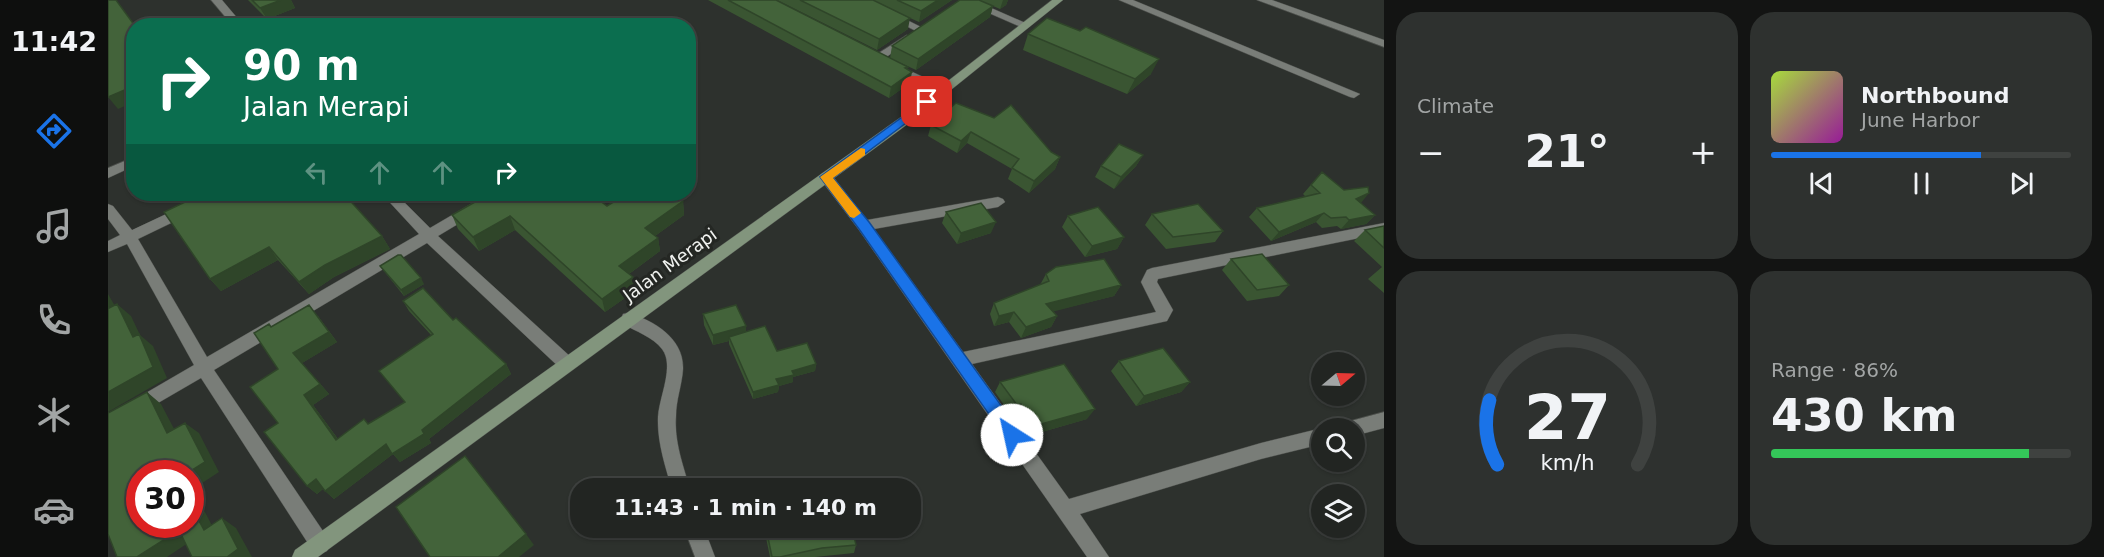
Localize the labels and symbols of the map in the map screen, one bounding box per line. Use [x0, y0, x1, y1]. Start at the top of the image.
pin [901, 76, 952, 127]
street label: Jalan Merapi [618, 223, 721, 306]
north arrow [1311, 352, 1365, 406]
position arrow [980, 403, 1044, 467]
speed limit sign: 30 [126, 460, 204, 538]

